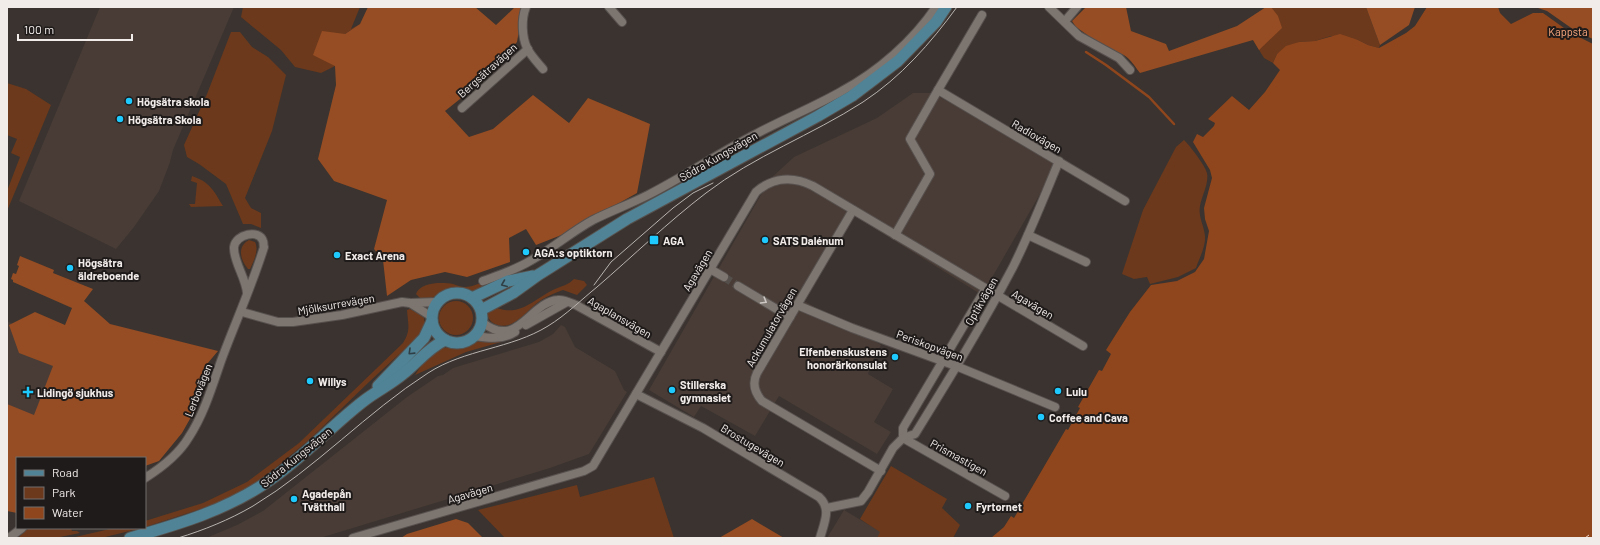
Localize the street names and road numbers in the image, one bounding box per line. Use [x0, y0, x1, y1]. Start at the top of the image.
street label: Bergsätravägen [455, 40, 519, 100]
street label: Radiovägen [1010, 117, 1064, 155]
street label: Södra Kungsvägen [677, 128, 759, 184]
street label: Agavägen [680, 247, 715, 293]
street label: Optikvägen [962, 274, 1000, 327]
street label: Ackumulatorvägen [743, 285, 799, 369]
street label: Agavägen [1010, 287, 1056, 322]
street label: Mjölksurrevägen [297, 291, 375, 317]
street label: Agaplansvägen [586, 294, 654, 341]
street label: Periskopvägen [895, 327, 965, 363]
street label: Lerbovägen [181, 361, 215, 418]
street label: Brostugevägen [719, 421, 787, 469]
street label: Södra Kungsvägen [258, 424, 334, 490]
street label: Prismastigen [928, 436, 990, 478]
street label: Agavägen [446, 480, 494, 506]

